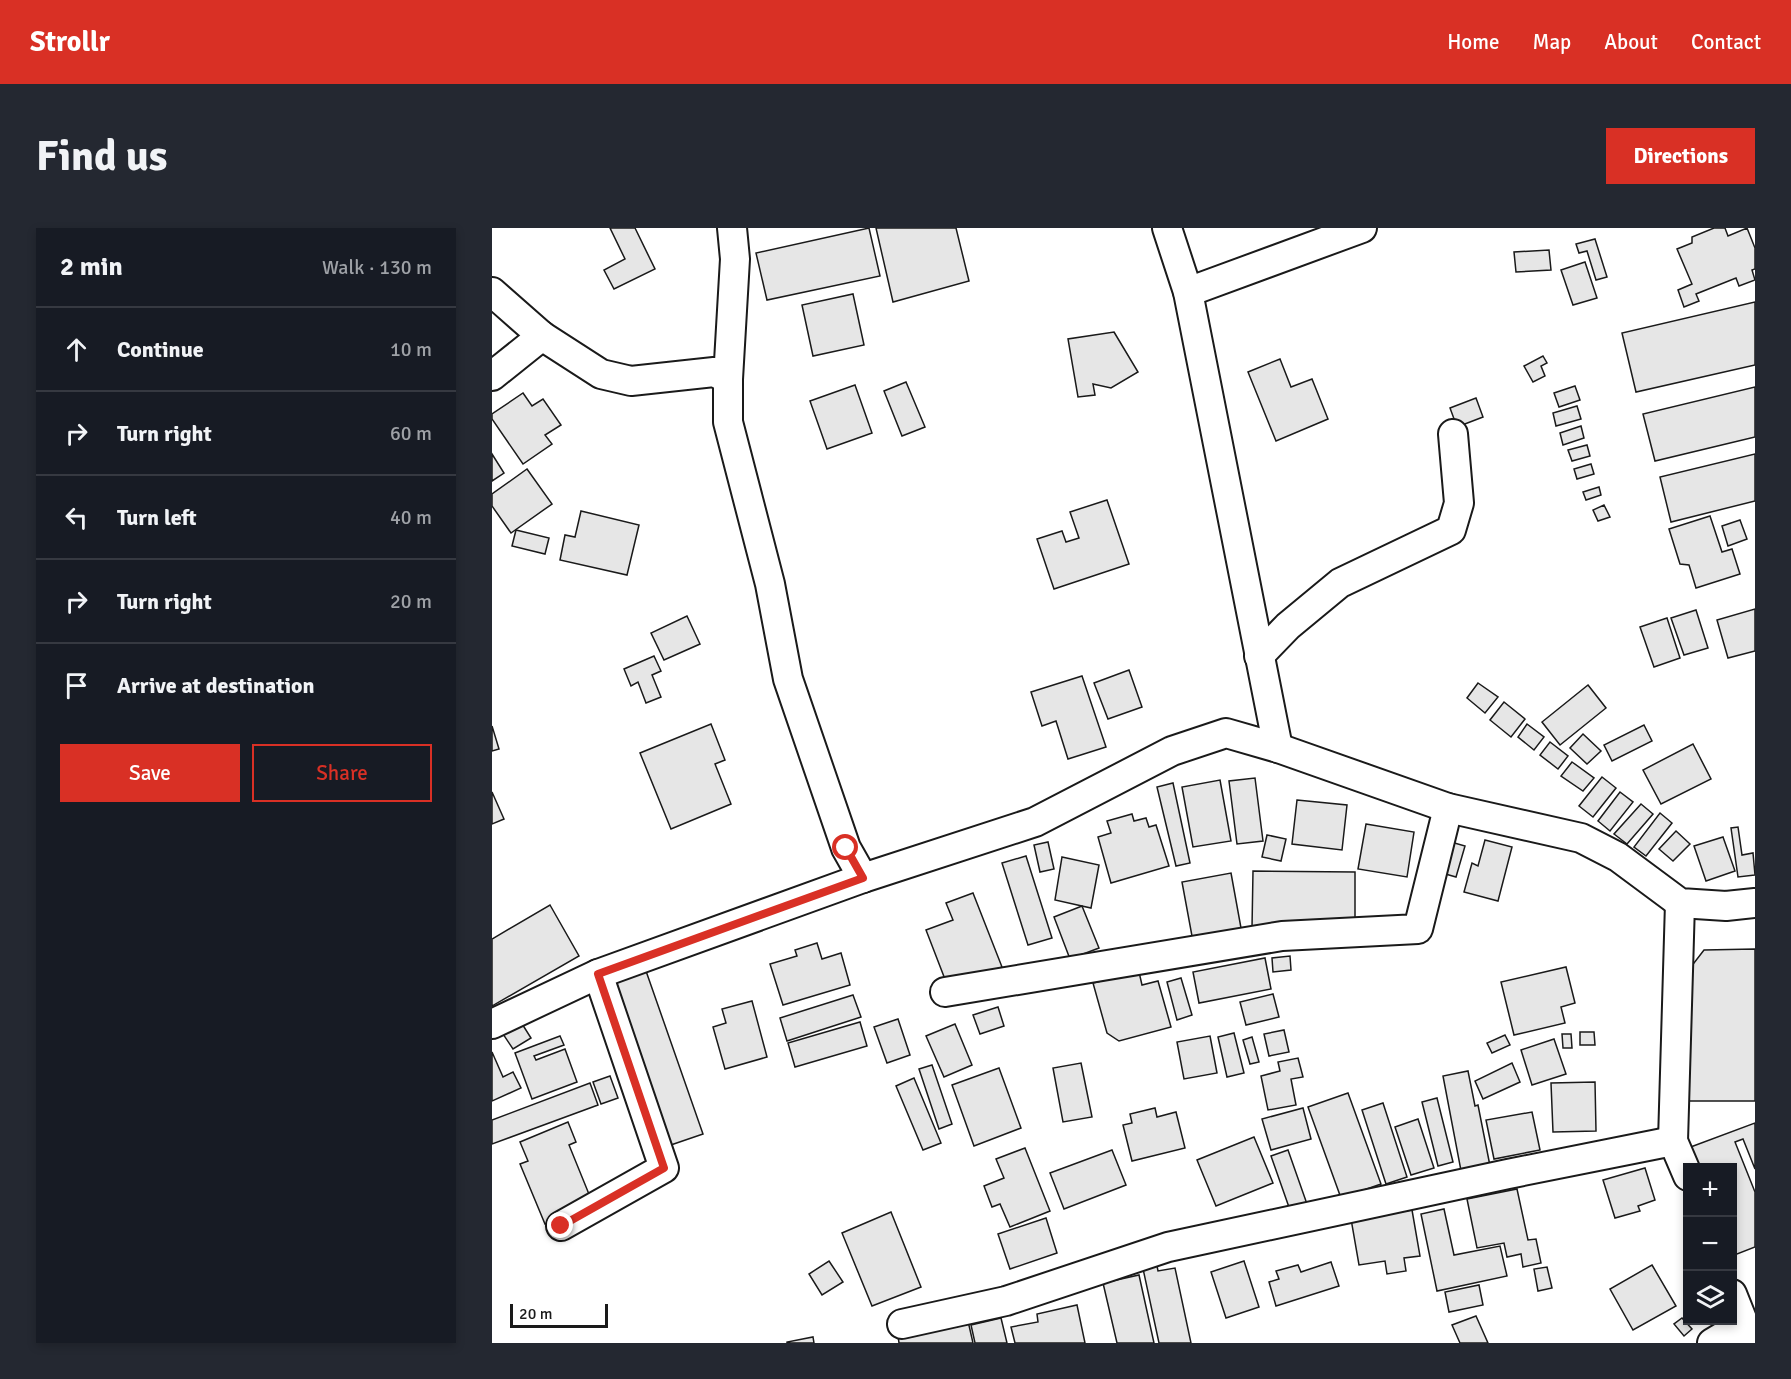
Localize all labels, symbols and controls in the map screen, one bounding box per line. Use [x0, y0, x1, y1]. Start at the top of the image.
text: Strollr [30, 25, 110, 59]
text: Home [1447, 29, 1500, 55]
text: Map [1533, 29, 1571, 55]
text: About [1604, 29, 1658, 55]
text: Contact [1691, 29, 1761, 55]
button: Directions [1606, 128, 1755, 184]
text: Find us [36, 131, 167, 182]
text: 2 min [60, 251, 123, 283]
text: Walk · 130 m [322, 255, 432, 280]
icon: ahead [60, 333, 93, 366]
text: Continue [117, 336, 204, 363]
text: 10 m [390, 337, 432, 362]
icon: right [60, 417, 93, 450]
text: Turn right [117, 420, 212, 447]
text: 60 m [390, 421, 432, 446]
icon: left [60, 501, 93, 534]
text: Turn left [117, 504, 197, 531]
text: 40 m [390, 505, 432, 530]
icon: right [60, 585, 93, 618]
text: Turn right [117, 588, 212, 615]
text: 20 m [390, 589, 432, 614]
icon: arrive [60, 669, 93, 702]
text: Arrive at destination [117, 672, 314, 699]
button: Save [60, 744, 240, 802]
button: Share [252, 744, 432, 802]
route start [832, 834, 858, 860]
map controls [1683, 1163, 1737, 1325]
button: + [1683, 1163, 1737, 1217]
route end [547, 1212, 573, 1238]
button: − [1683, 1217, 1737, 1271]
button: layers [1683, 1271, 1737, 1325]
scale bar [510, 1301, 608, 1328]
text: 20 m [519, 1304, 553, 1324]

